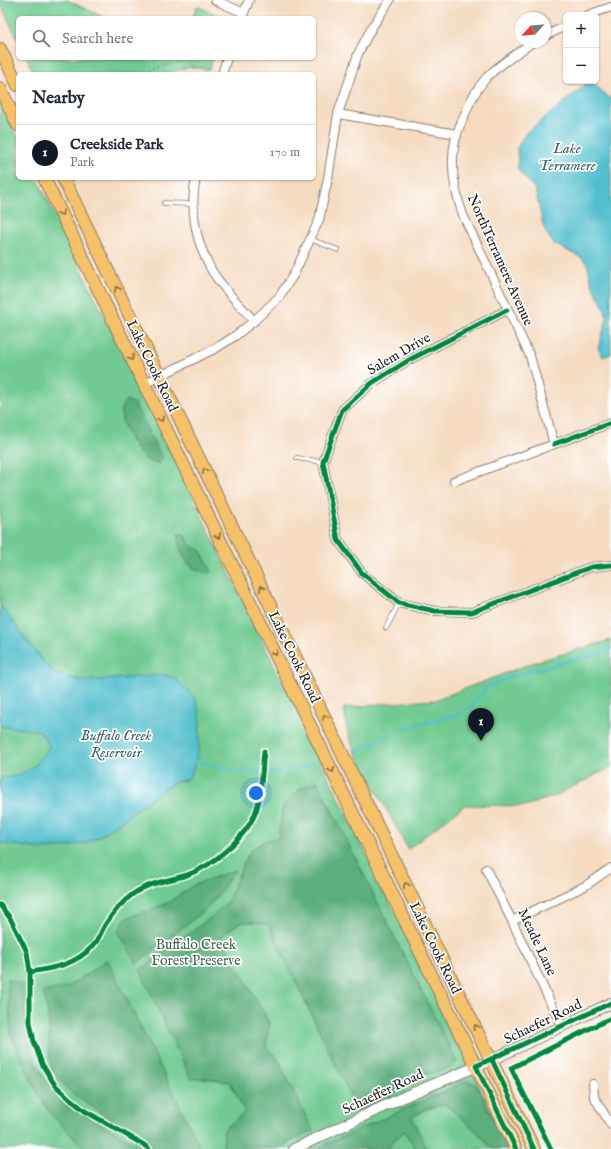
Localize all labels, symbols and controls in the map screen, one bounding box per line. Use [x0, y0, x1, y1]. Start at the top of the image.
north arrow [515, 12, 551, 48]
map controls [563, 12, 599, 84]
button: + [563, 12, 599, 48]
search box [16, 16, 316, 60]
icon: search [30, 27, 52, 49]
text: Search here [62, 29, 133, 48]
button: − [563, 48, 599, 84]
text: Nearby [32, 88, 85, 109]
text: Creekside Park [70, 135, 164, 154]
water label: Lake Terramere [538, 139, 596, 175]
text: 1 [43, 144, 47, 161]
text: 170 m [270, 144, 300, 161]
text: Park [70, 154, 95, 171]
street label: NorthTerramere Avenue [463, 191, 537, 329]
one-way arrow [56, 209, 64, 216]
one-way arrow [114, 286, 122, 293]
street label: Lake Cook Road [122, 317, 182, 415]
street label: Salem Drive [364, 328, 434, 379]
one-way arrow [127, 353, 134, 361]
one-way arrow [157, 415, 164, 423]
one-way arrow [202, 467, 210, 475]
one-way arrow [213, 532, 221, 540]
one-way arrow [259, 584, 267, 592]
street label: Lake Cook Road [264, 608, 324, 706]
one-way arrow [270, 649, 278, 656]
pin: 1 [468, 708, 494, 741]
one-way arrow [322, 714, 330, 721]
water label: Buffalo Creek Reservoir [80, 726, 152, 762]
one-way arrow [327, 766, 335, 773]
your location [246, 783, 266, 803]
one-way arrow [403, 881, 411, 889]
street label: Lake Cook Road [405, 899, 465, 997]
street label: Meade Lane [514, 905, 561, 979]
park label: Buffalo Creek Forest Preserve [151, 936, 241, 970]
street label: Schaefer Road [501, 995, 585, 1049]
one-way arrow [473, 1024, 481, 1032]
street label: Schaeffer Road [339, 1065, 427, 1119]

